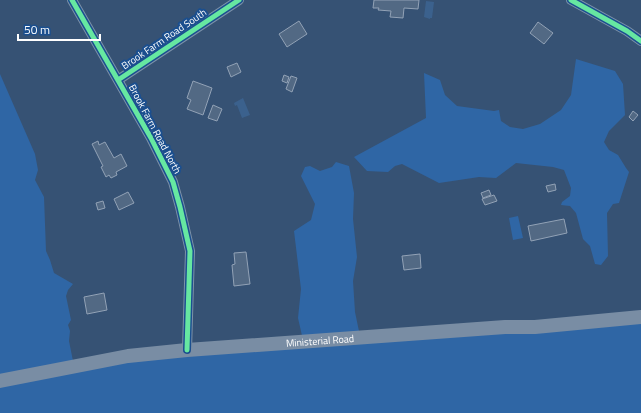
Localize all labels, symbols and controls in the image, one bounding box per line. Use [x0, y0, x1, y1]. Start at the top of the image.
street label: Brook Farm Road South [118, 5, 210, 73]
scale bar [18, 16, 100, 42]
text: 50 m [24, 20, 50, 39]
street label: Brook Farm Road North [125, 82, 185, 176]
street label: Ministerial Road [285, 330, 355, 350]

